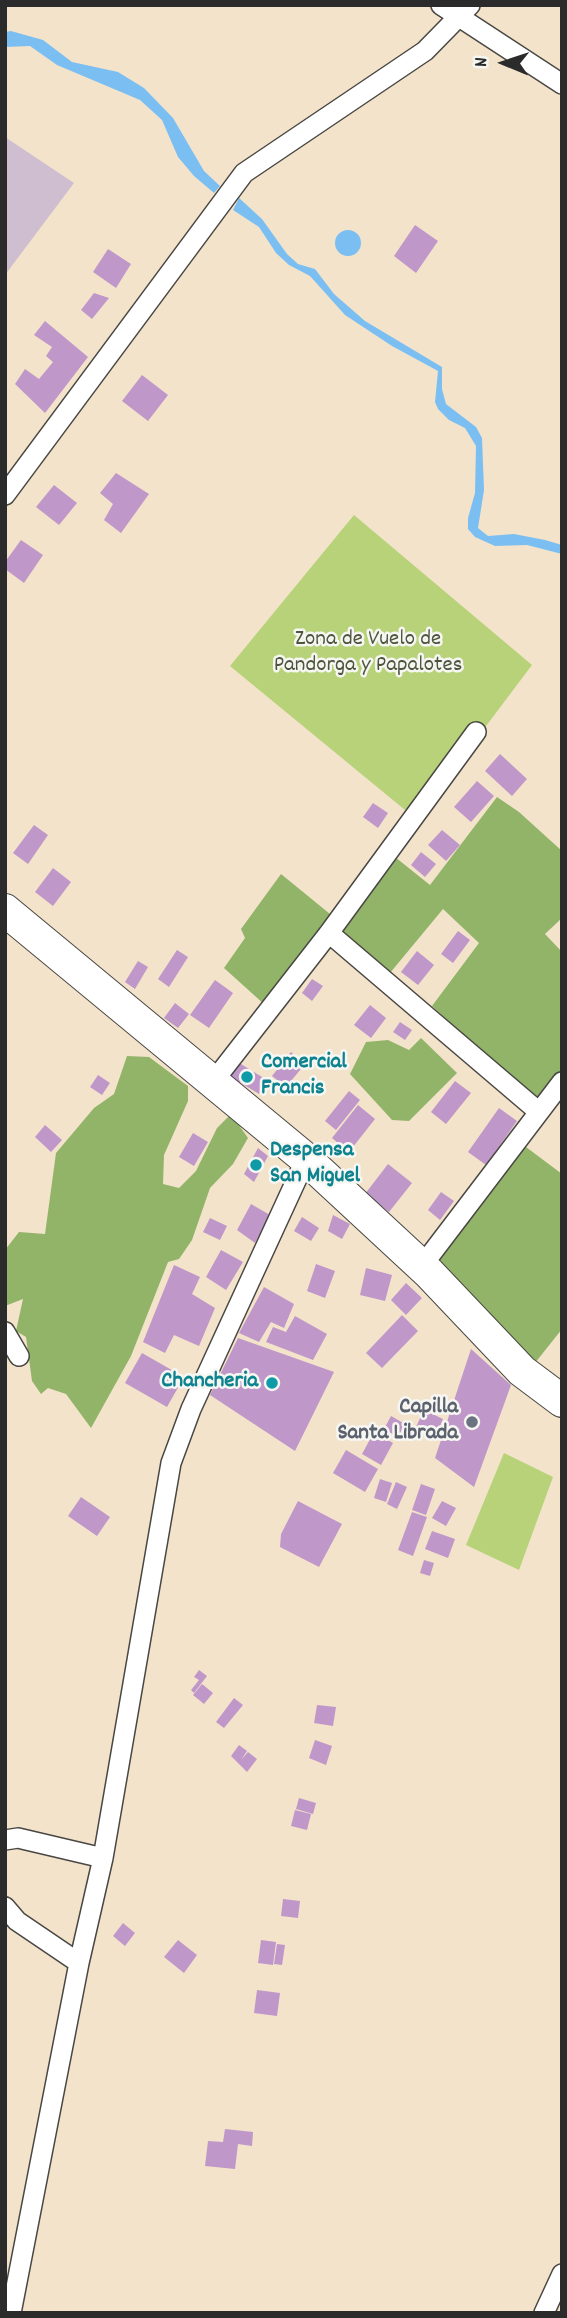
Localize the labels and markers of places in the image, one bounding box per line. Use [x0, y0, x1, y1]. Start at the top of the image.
place label: Comercial Francis [261, 1050, 347, 1104]
marker: Comercial Francis [239, 1069, 255, 1085]
place label: Despensa San Miguel [270, 1138, 360, 1192]
marker: Despensa San Miguel [248, 1157, 264, 1173]
place label: Chancheria [161, 1369, 258, 1397]
marker: Chancheria [264, 1375, 280, 1391]
place label: Capilla Santa Librada [337, 1395, 458, 1449]
marker: Capilla Santa Librada [464, 1414, 480, 1430]

